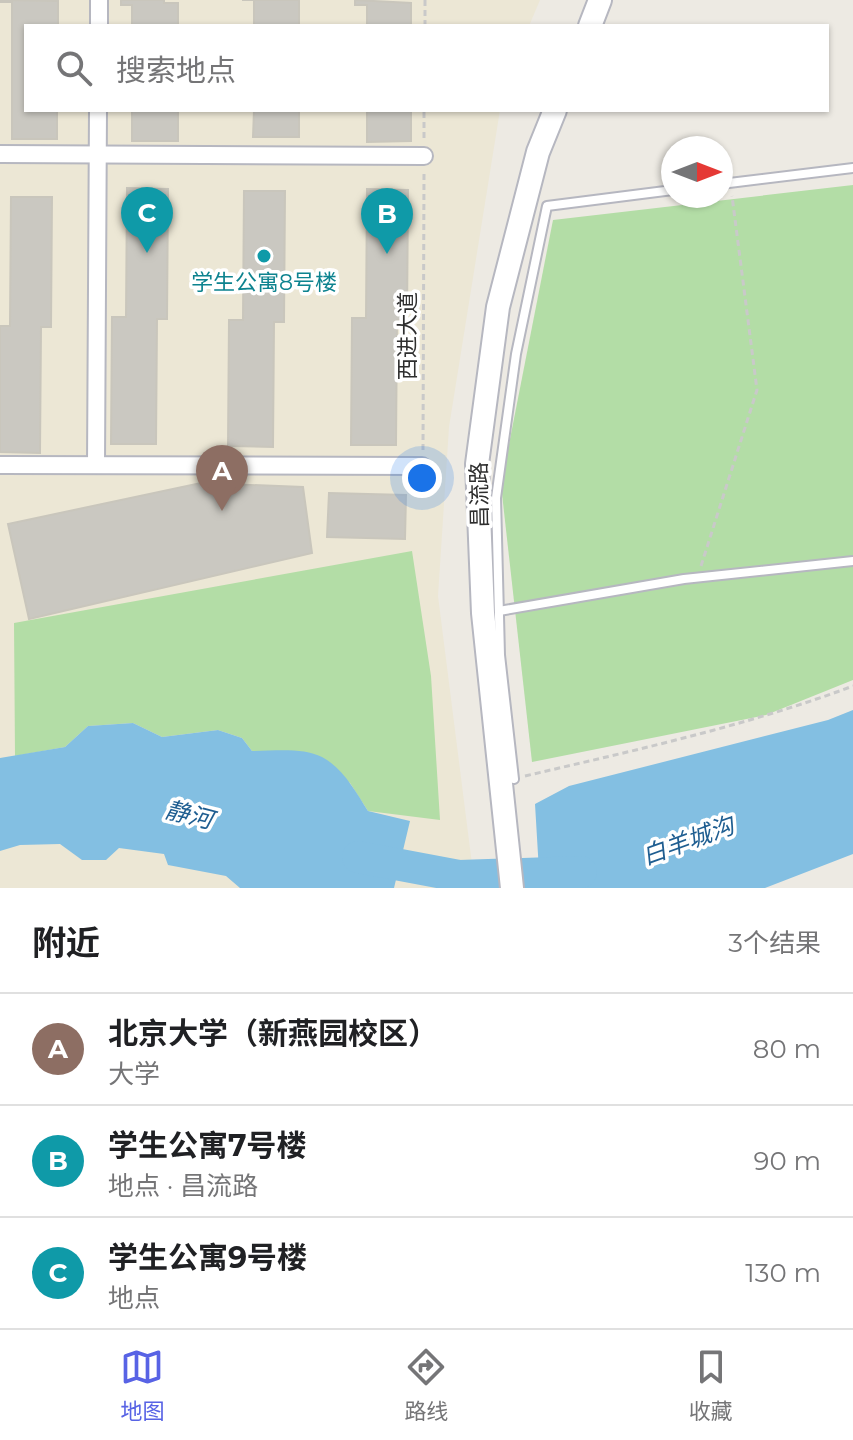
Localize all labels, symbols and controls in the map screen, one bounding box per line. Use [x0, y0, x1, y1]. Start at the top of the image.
search box [24, 24, 829, 112]
icon: search [52, 46, 96, 90]
text: 搜索地点 [116, 52, 236, 89]
north arrow [661, 136, 733, 208]
pin: C [121, 187, 173, 253]
pin: B [361, 188, 413, 254]
marker: 学生公寓8号楼 [255, 247, 273, 265]
place label: 学生公寓8号楼 [191, 269, 337, 296]
street label: 西进大道 [394, 292, 421, 380]
pin: A [196, 445, 248, 511]
your location [402, 458, 442, 498]
street label: 昌流路 [465, 462, 494, 528]
water label: 静河 [162, 795, 220, 835]
water label: 白羊城沟 [638, 809, 741, 871]
text: 附近 [32, 922, 100, 964]
text: 3个结果 [728, 927, 821, 959]
text: 北京大学（新燕园校区） [108, 1015, 438, 1052]
text: A [48, 1033, 68, 1065]
text: 80 m [753, 1033, 821, 1065]
text: 大学 [108, 1058, 160, 1090]
text: 学生公寓7号楼 [108, 1127, 307, 1164]
text: B [48, 1145, 68, 1177]
text: 90 m [754, 1145, 821, 1177]
text: 地点 · 昌流路 [108, 1170, 258, 1202]
text: 学生公寓9号楼 [108, 1239, 307, 1276]
text: C [49, 1257, 67, 1289]
text: 130 m [745, 1257, 821, 1289]
text: 地点 [108, 1282, 160, 1314]
tab: 地图 [120, 1345, 164, 1425]
tab: 路线 [404, 1345, 449, 1425]
tab: 收藏 [689, 1345, 733, 1425]

